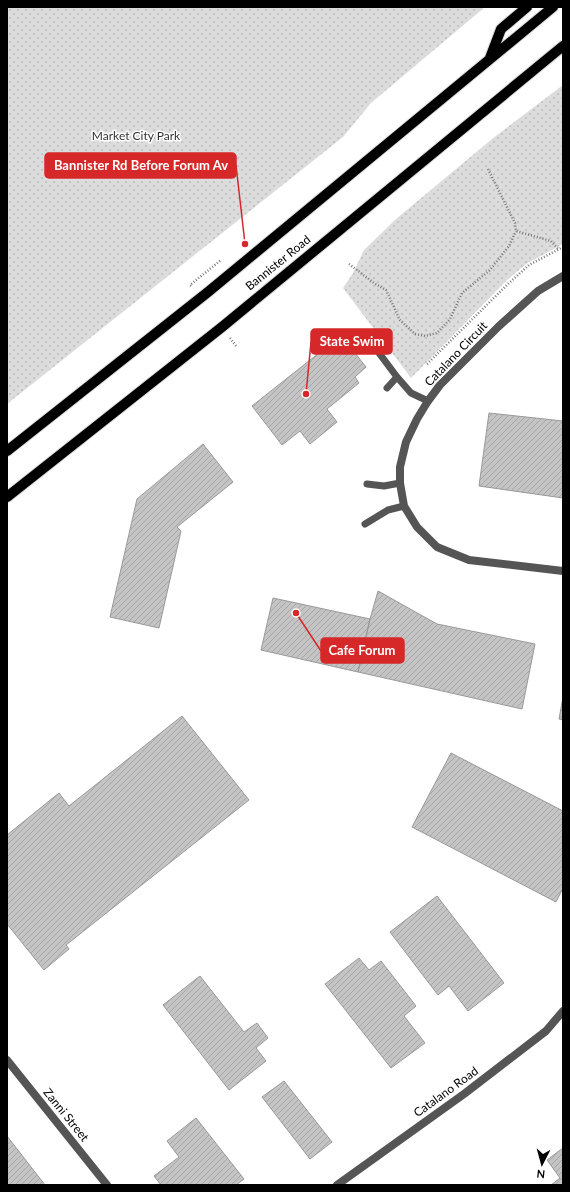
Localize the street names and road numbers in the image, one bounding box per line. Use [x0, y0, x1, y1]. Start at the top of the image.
street label: Bannister Road [242, 232, 313, 293]
street label: Catalano Circuit [421, 318, 491, 389]
street label: Catalano Road [410, 1063, 481, 1120]
street label: Zanni Street [40, 1085, 93, 1145]

